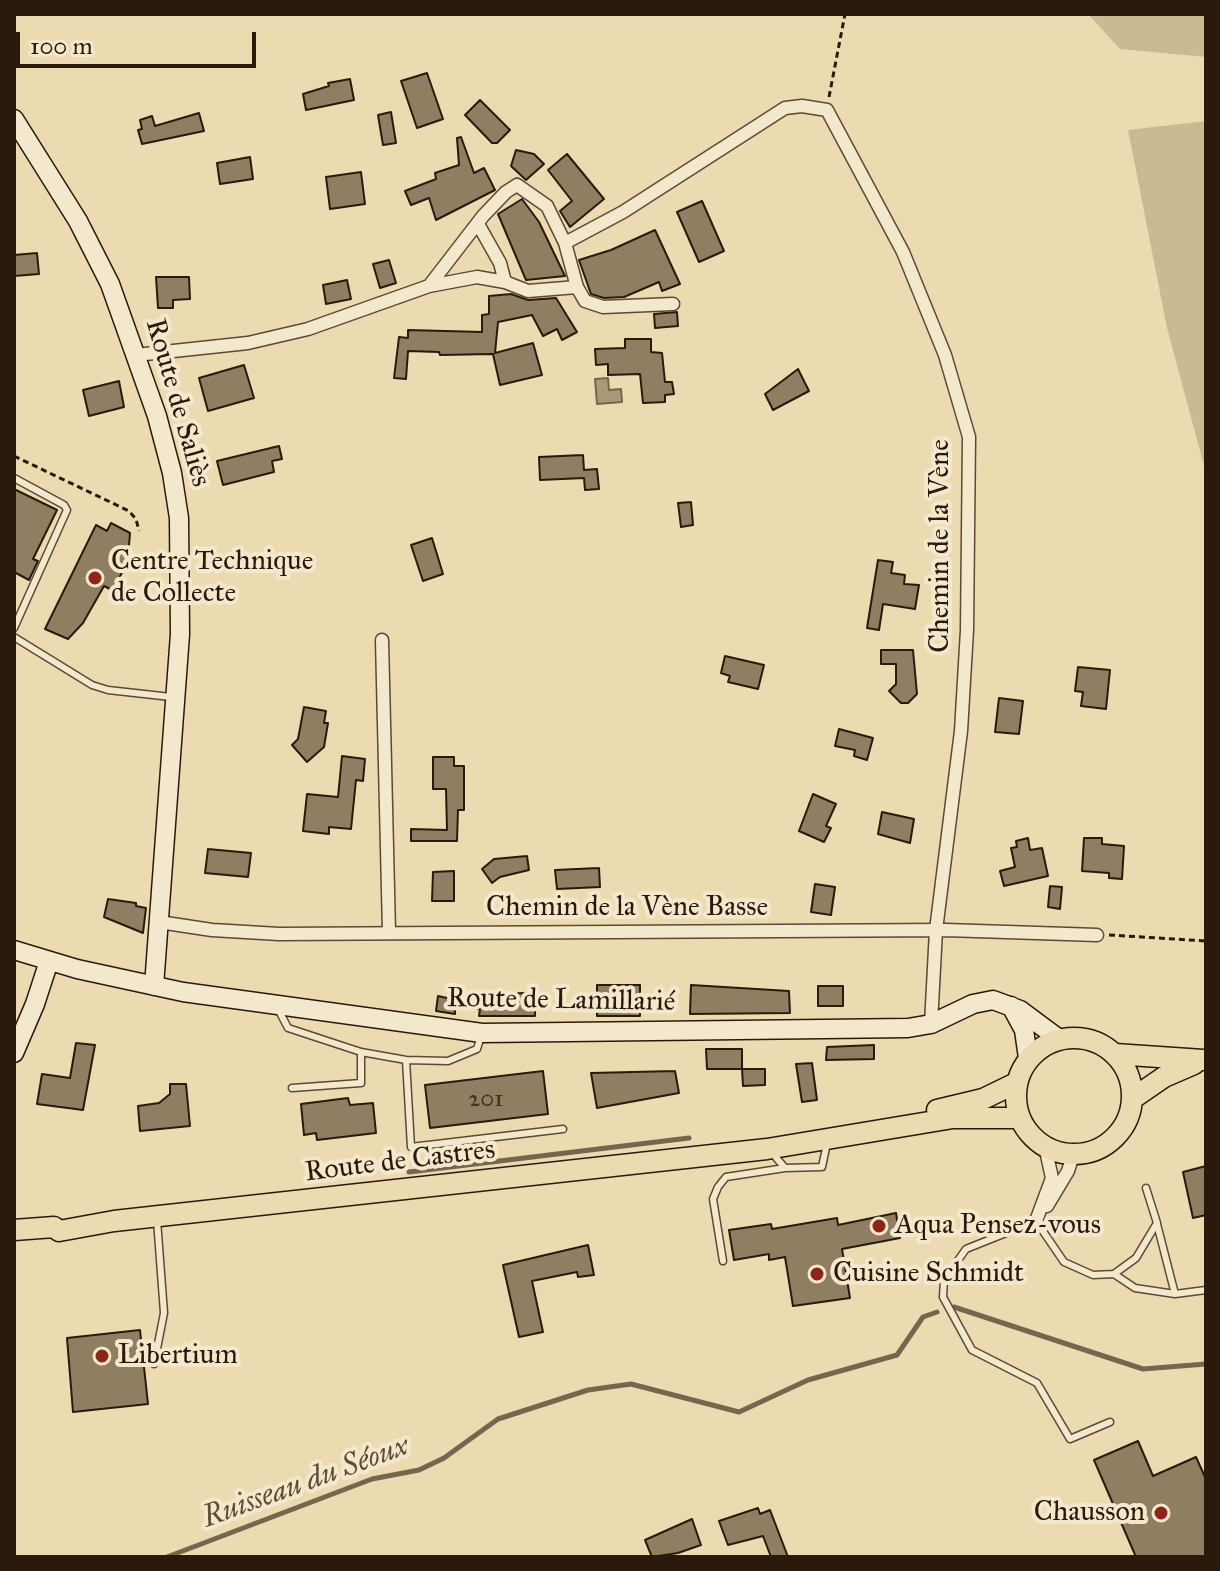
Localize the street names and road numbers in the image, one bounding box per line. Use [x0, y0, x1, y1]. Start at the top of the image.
street label: Route de Saliès [137, 315, 217, 491]
street label: Chemin de la Vène [924, 439, 958, 653]
street label: Chemin de la Vène Basse [486, 891, 768, 925]
street label: Route de Lamillarié [446, 982, 676, 1020]
street label: Route de Castres [303, 1134, 497, 1190]

